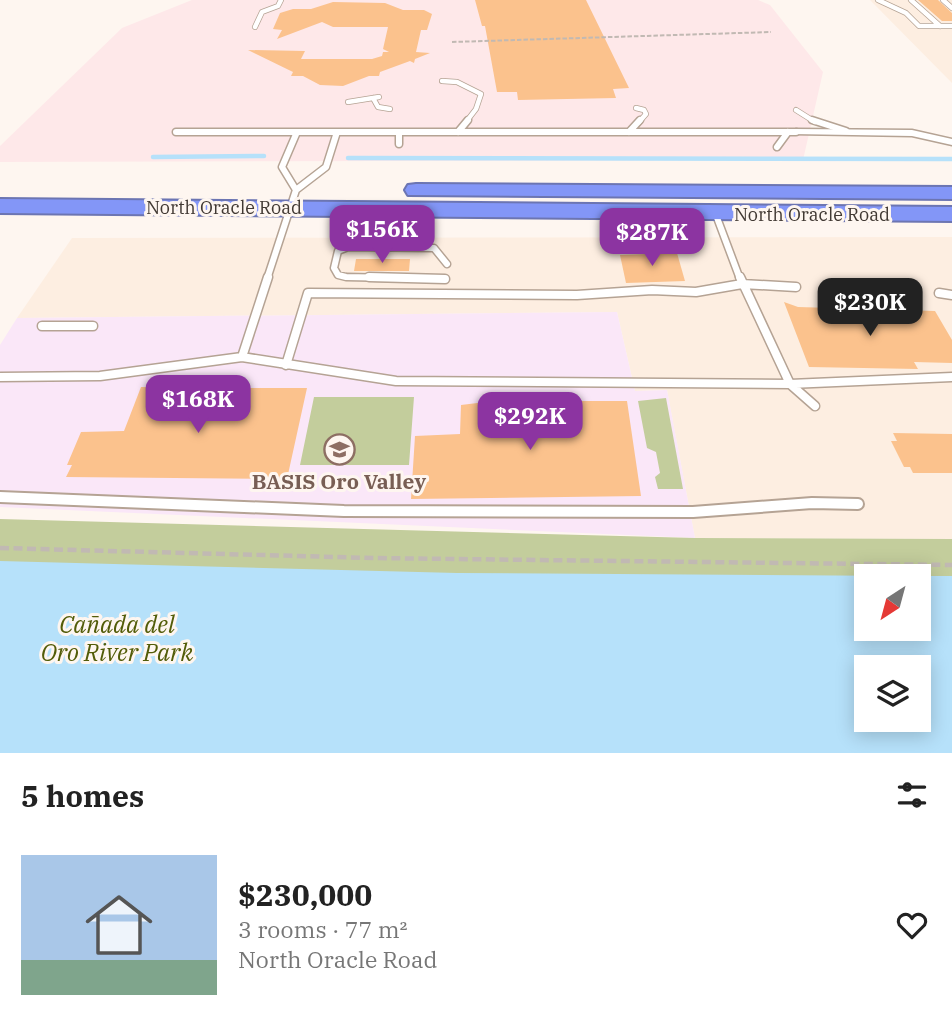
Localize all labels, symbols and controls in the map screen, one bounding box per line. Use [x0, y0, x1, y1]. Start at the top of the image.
street label: North Oracle Road [146, 196, 302, 219]
street label: North Oracle Road [734, 203, 890, 226]
pin: $156K [333, 205, 431, 265]
pin: $287K [603, 208, 701, 268]
text: $156K [346, 213, 418, 243]
text: $287K [616, 216, 688, 246]
pin: $230K [821, 278, 919, 338]
text: $230K [834, 286, 906, 316]
pin: $168K [149, 376, 247, 435]
text: $168K [162, 383, 234, 413]
pin: $292K [481, 392, 579, 452]
text: $292K [494, 400, 566, 430]
school or university icon: BASIS Oro Valley [322, 432, 356, 466]
place label: BASIS Oro Valley [252, 467, 426, 495]
north arrow [854, 564, 931, 640]
map controls [854, 564, 931, 732]
park label: Cañada del Oro River Park [41, 608, 194, 668]
button: layers [854, 655, 931, 732]
text: 5 homes [21, 776, 144, 815]
icon: filters [893, 776, 931, 814]
text: $230,000 [238, 875, 372, 914]
icon: home [77, 883, 161, 967]
icon: heart [893, 906, 931, 944]
text: 3 rooms · 77 m² [238, 914, 408, 944]
text: North Oracle Road [238, 944, 437, 974]

